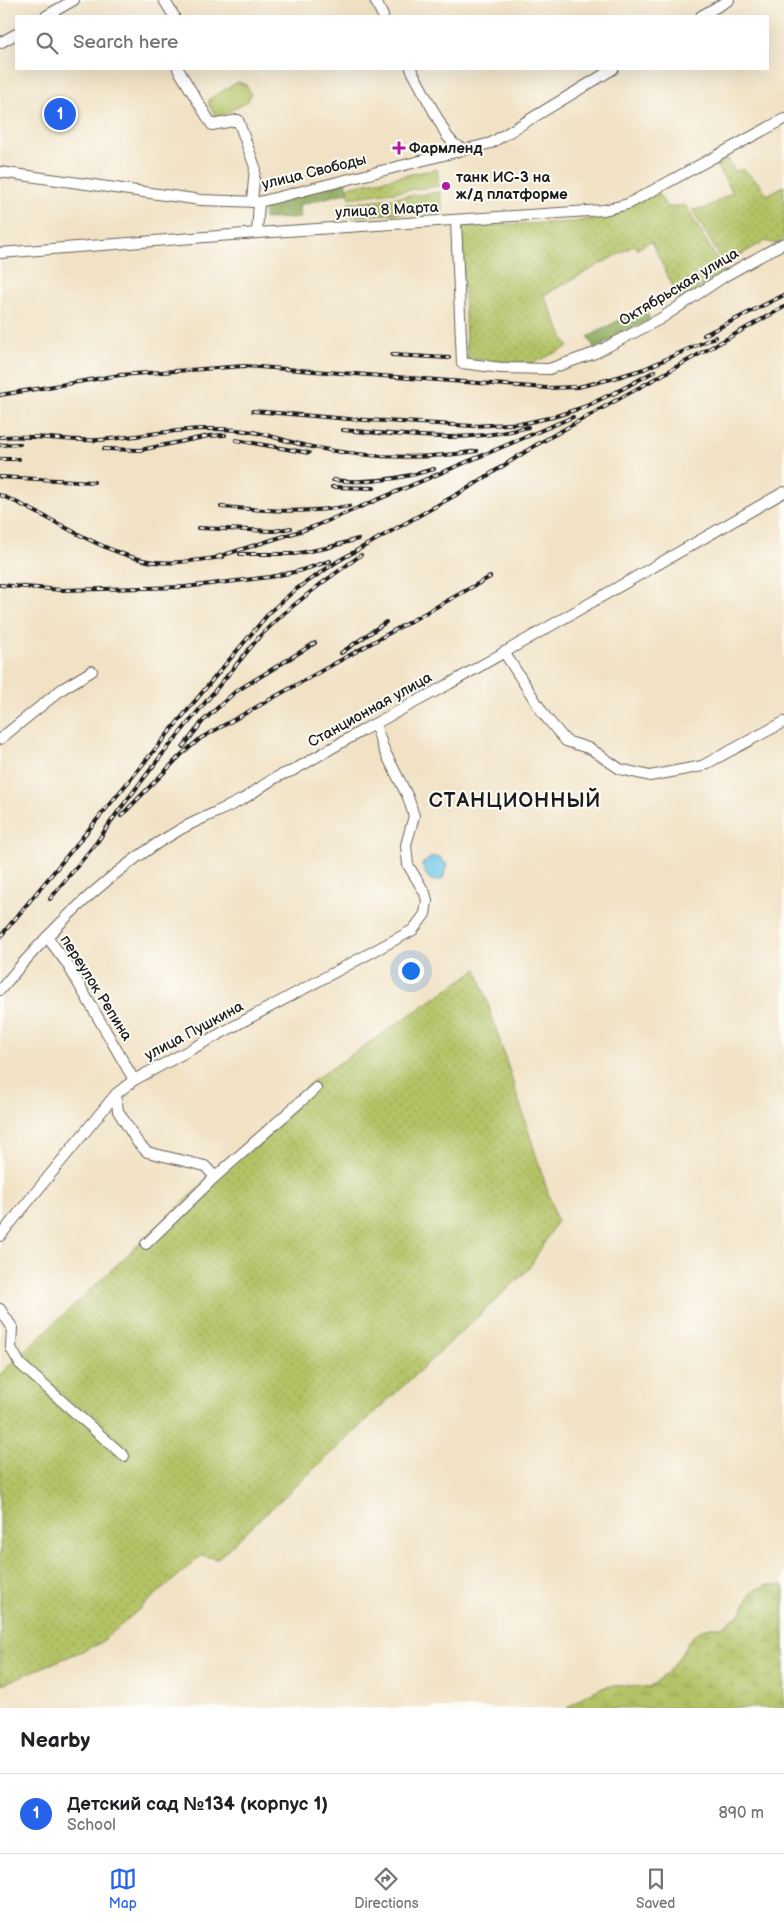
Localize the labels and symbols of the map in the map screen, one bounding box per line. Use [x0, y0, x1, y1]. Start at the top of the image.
pin: 1 [44, 95, 76, 133]
place label: Фармленд [409, 139, 482, 158]
marker: Фармленд [393, 142, 405, 154]
street label: улица Свободы [260, 150, 368, 194]
place label: танк ИС-3 на ж/д платформе [456, 168, 568, 204]
marker: танк ИС-3 на ж/д платформе [440, 180, 452, 192]
street label: улица 8 Марта [335, 198, 439, 222]
street label: Октябрьская улица [616, 244, 742, 330]
street label: Станционная улица [305, 668, 435, 752]
district label: СТАНЦИОННЫЙ [429, 787, 601, 813]
street label: переулок Репина [56, 931, 136, 1045]
your location [398, 958, 424, 984]
street label: улица Пушкина [141, 997, 247, 1065]

